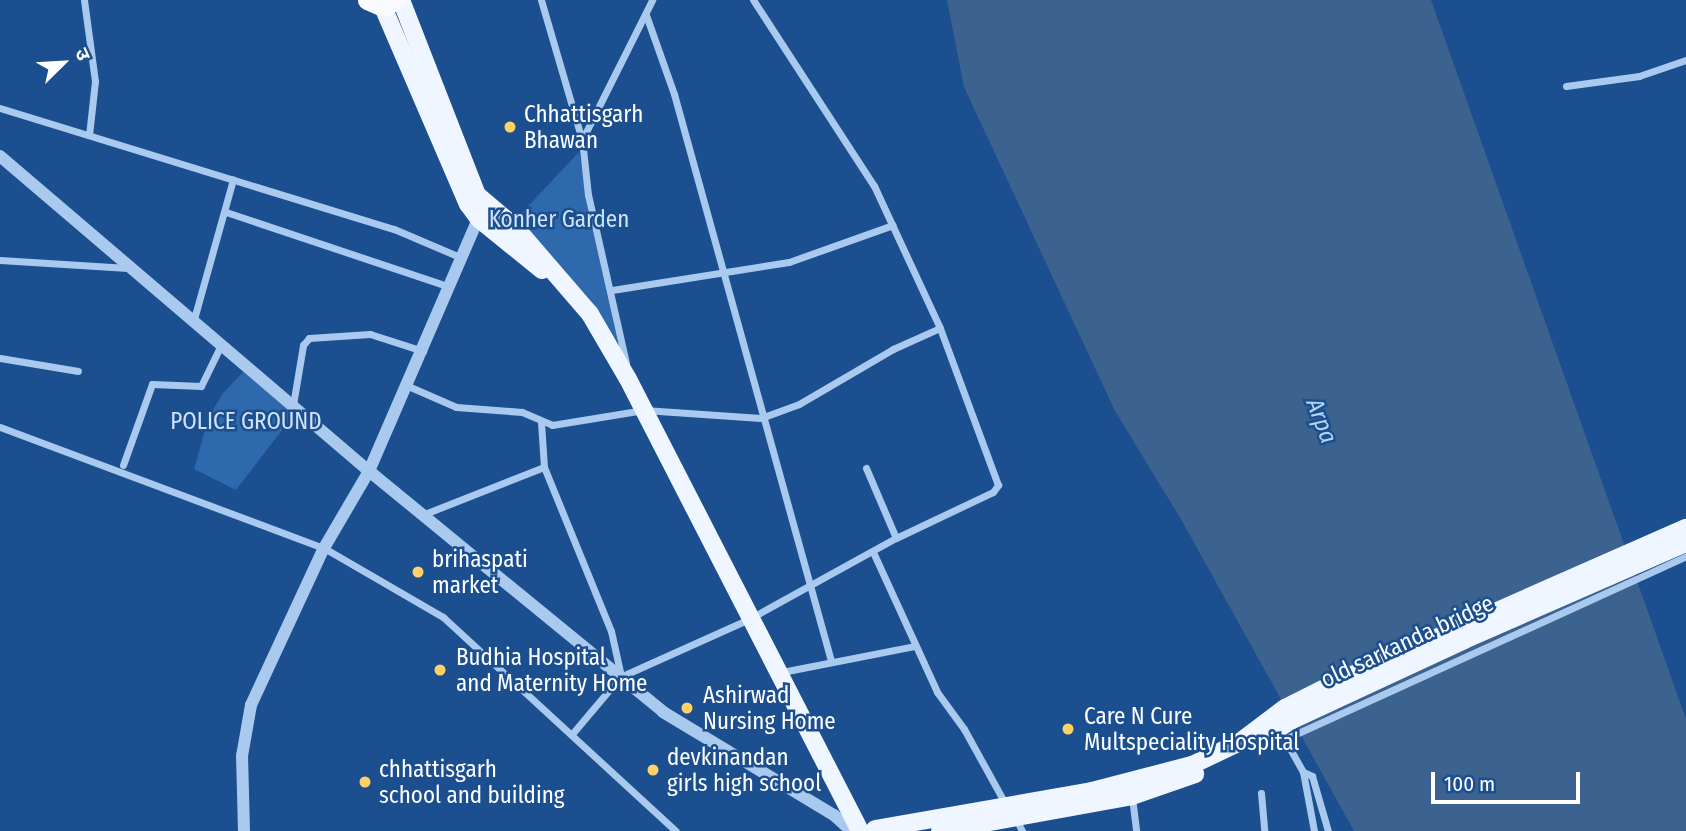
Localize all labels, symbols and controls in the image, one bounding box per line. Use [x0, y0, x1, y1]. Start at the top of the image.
north arrow [28, 28, 98, 98]
text: उ [70, 44, 95, 64]
place label: Chhattisgarh Bhawan [524, 100, 643, 154]
marker: Chhattisgarh Bhawan [502, 119, 518, 135]
park label: Konher Garden [489, 205, 629, 233]
water label: Arpa [1299, 394, 1343, 448]
park label: POLICE GROUND [170, 407, 322, 435]
place label: brihaspati market [432, 545, 528, 599]
marker: brihaspati market [410, 564, 426, 580]
street label: old sarkanda bridge [1316, 589, 1498, 693]
place label: Budhia Hospital and Maternity Home [456, 643, 647, 697]
marker: Budhia Hospital and Maternity Home [430, 660, 450, 680]
place label: Ashirwad Nursing Home [703, 681, 836, 735]
marker: Ashirwad Nursing Home [677, 698, 697, 718]
place label: Care N Cure Multspeciality Hospital [1084, 702, 1299, 756]
marker: Care N Cure Multspeciality Hospital [1058, 719, 1078, 739]
place label: devkinandan girls high school [667, 743, 821, 797]
place label: chhattisgarh school and building [379, 755, 565, 809]
scale bar [1434, 758, 1583, 802]
marker: devkinandan girls high school [645, 762, 661, 778]
text: 100 m [1444, 771, 1495, 797]
marker: chhattisgarh school and building [357, 774, 373, 790]

